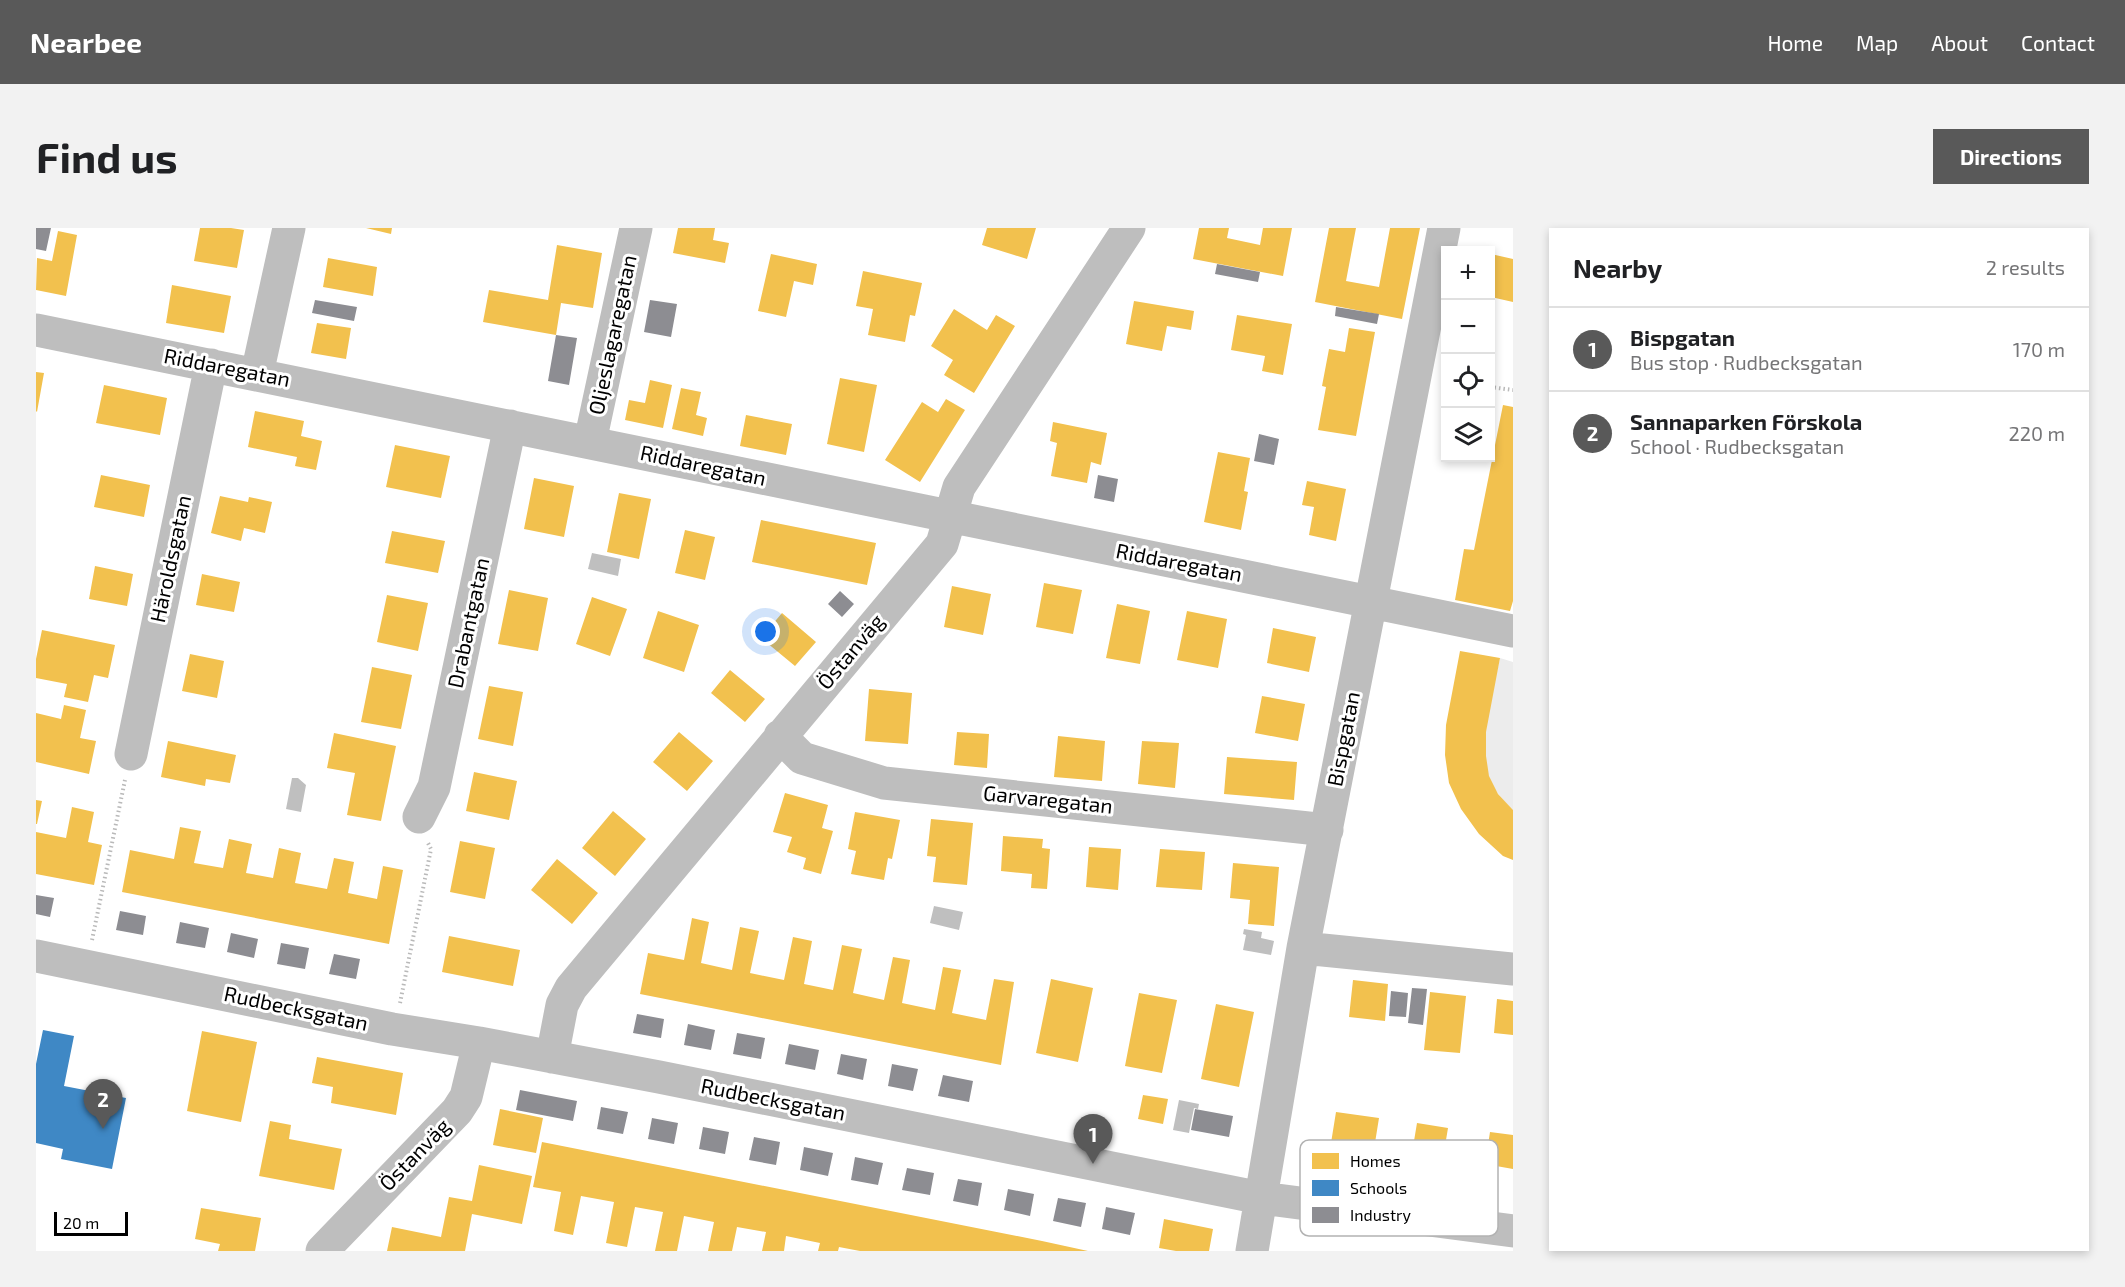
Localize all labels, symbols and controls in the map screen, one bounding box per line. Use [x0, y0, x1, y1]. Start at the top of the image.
text: Nearbee [30, 25, 142, 59]
text: Home [1767, 30, 1823, 55]
text: Map [1856, 30, 1898, 55]
text: About [1931, 30, 1988, 55]
text: Contact [2021, 30, 2095, 55]
button: Directions [1933, 129, 2089, 184]
text: Find us [36, 131, 178, 181]
map controls [1441, 246, 1495, 462]
button: + [1441, 246, 1495, 300]
text: Nearby [1573, 252, 1662, 283]
street label: Oljeslagaregatan [582, 253, 642, 417]
text: 2 results [1986, 255, 2065, 279]
button: − [1441, 300, 1495, 354]
text: Bispgatan [1630, 324, 1735, 350]
text: 1 [1588, 337, 1597, 361]
text: 170 m [2013, 337, 2065, 361]
street label: Riddaregatan [162, 342, 293, 391]
text: Bus stop · Rudbecksgatan [1630, 350, 1863, 374]
button: locate [1441, 354, 1495, 408]
button: layers [1441, 408, 1495, 462]
text: Sannaparken Förskola [1630, 408, 1862, 434]
text: 2 [1587, 421, 1598, 445]
text: 220 m [2008, 421, 2065, 445]
text: School · Rudbecksgatan [1630, 434, 1844, 458]
street label: Riddaregatan [638, 439, 769, 490]
street label: Häroldsgatan [144, 493, 195, 625]
street label: Riddaregatan [1114, 537, 1245, 586]
street label: Drabantgatan [442, 555, 494, 690]
street label: Östanväg [811, 608, 889, 694]
your location [751, 617, 780, 646]
street label: Bispgatan [1321, 689, 1364, 788]
street label: Garvaregatan [982, 779, 1114, 818]
street label: Rudbecksgatan [222, 980, 371, 1035]
street label: Rudbecksgatan [699, 1072, 848, 1125]
pin: 2 [84, 1080, 122, 1129]
street label: Östanväg [373, 1112, 455, 1195]
pin: 1 [1074, 1114, 1112, 1164]
legend [1300, 1140, 1498, 1236]
text: Homes [1350, 1151, 1401, 1170]
text: Schools [1350, 1178, 1407, 1197]
text: Industry [1350, 1205, 1411, 1224]
scale bar [54, 1209, 128, 1236]
text: 20 m [63, 1213, 99, 1232]

